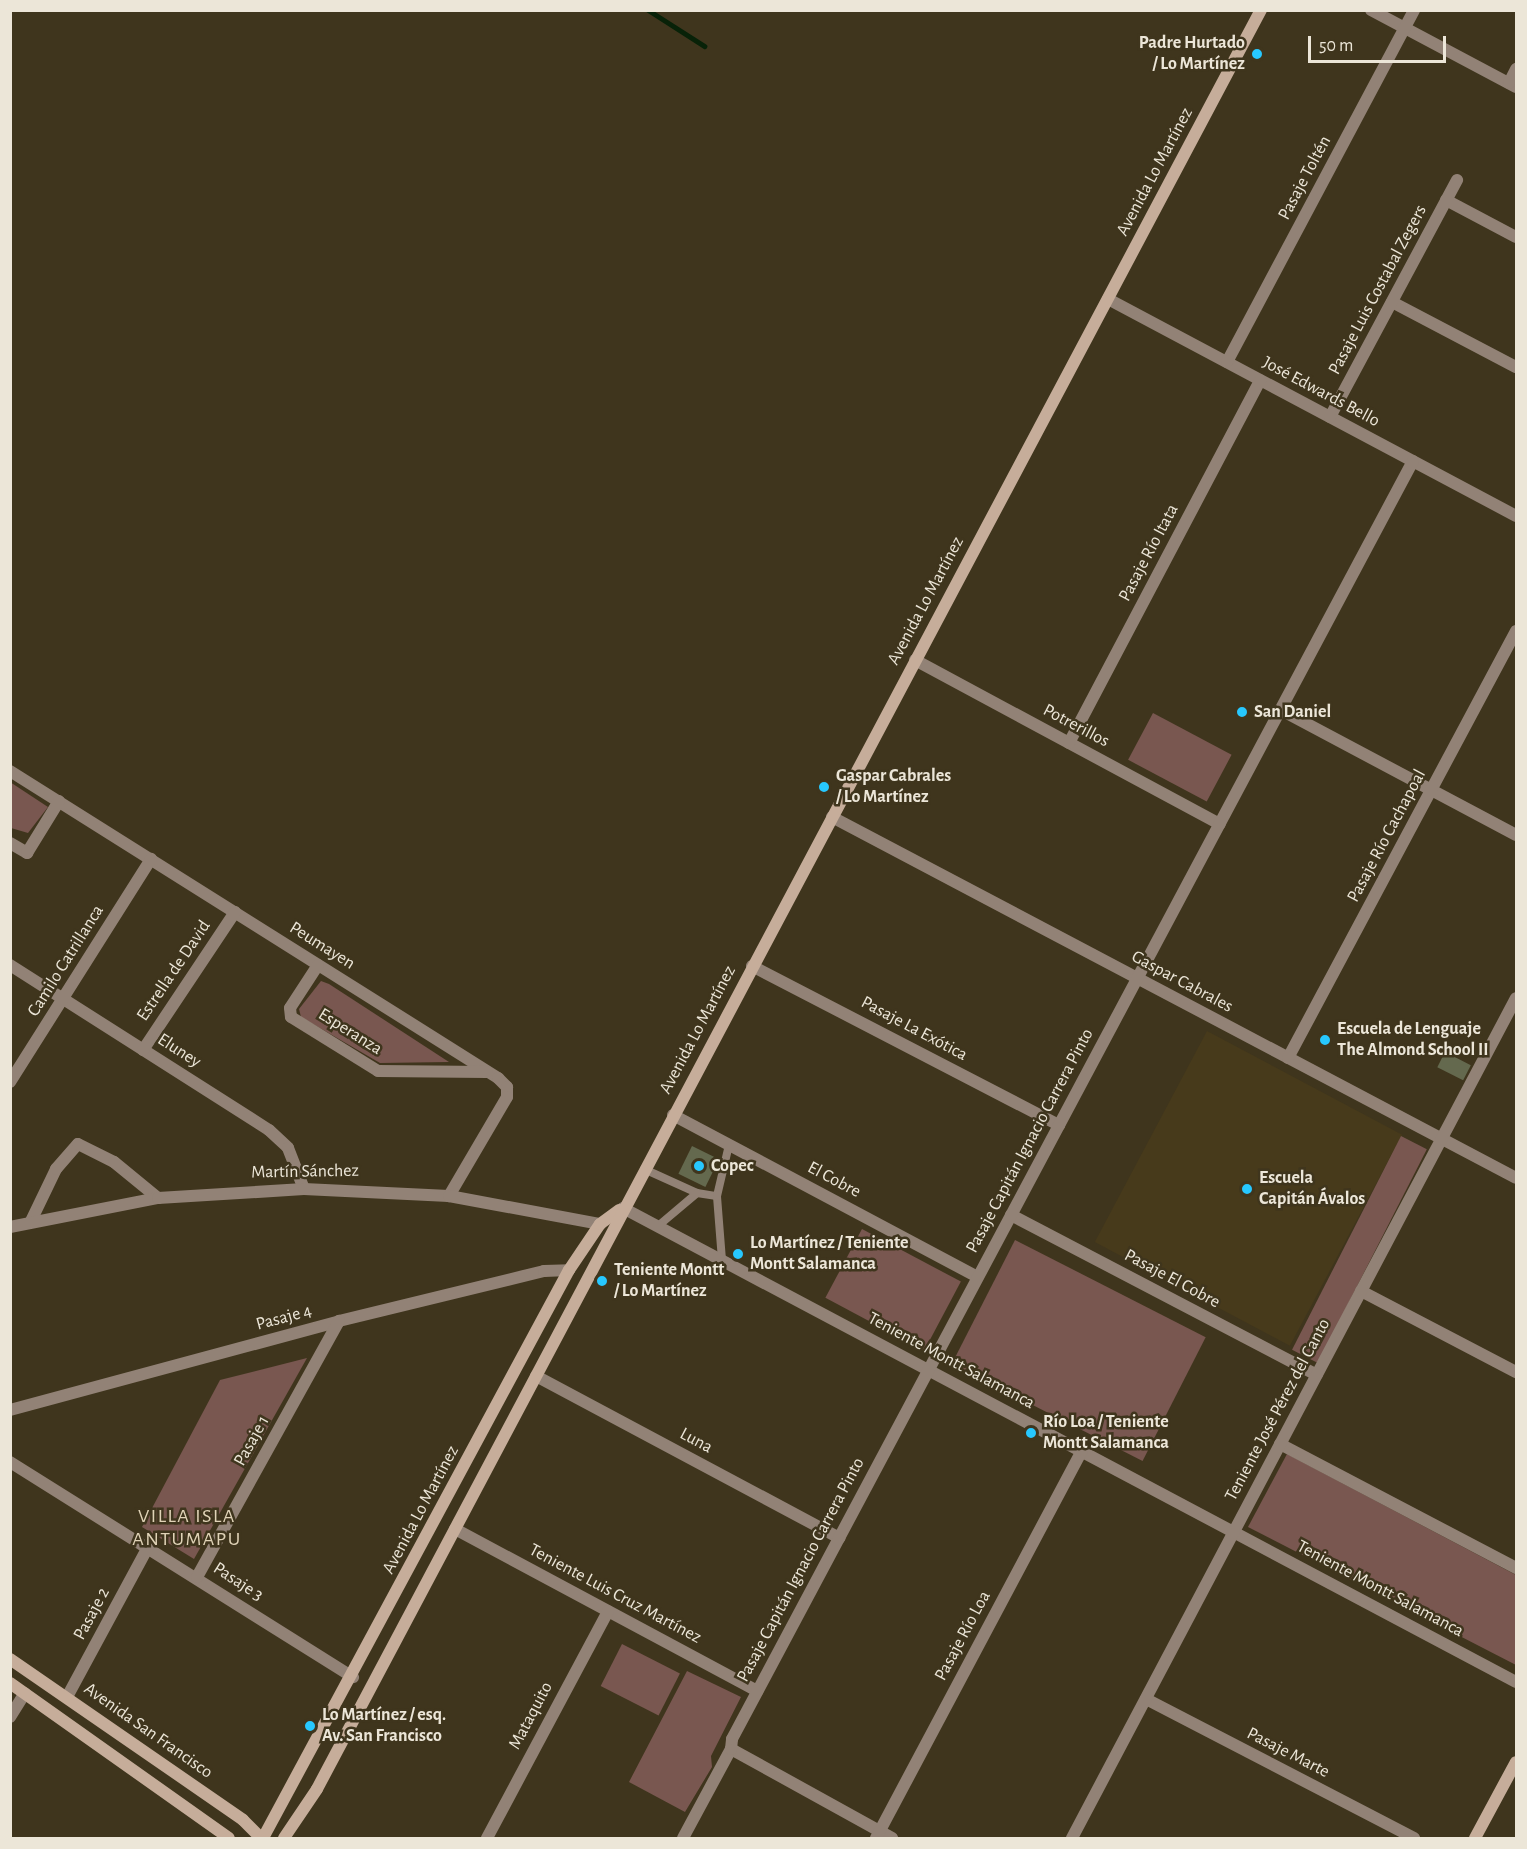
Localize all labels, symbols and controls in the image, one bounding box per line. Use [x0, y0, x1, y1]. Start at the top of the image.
scale bar [1311, 24, 1449, 62]
place label: Padre Hurtado / Lo Martínez [1139, 33, 1245, 76]
text: 50 m [1319, 37, 1353, 55]
marker: Padre Hurtado / Lo Martínez [1250, 47, 1264, 61]
street label: Avenida Lo Martínez [1112, 104, 1198, 240]
street label: Pasaje Toltén [1274, 132, 1336, 224]
street label: Pasaje Luis Costabal Zegers [1324, 201, 1432, 379]
street label: José Edwards Bello [1259, 352, 1383, 432]
street label: Pasaje Río Itata [1114, 501, 1184, 605]
street label: Avenida Lo Martínez [883, 533, 969, 669]
street label: Potrerillos [1039, 700, 1113, 752]
place label: San Daniel [1254, 701, 1331, 723]
marker: San Daniel [1235, 705, 1249, 719]
place label: Gaspar Cabrales / Lo Martínez [836, 766, 951, 808]
street label: Pasaje Río Cachapoal [1343, 766, 1431, 906]
marker: Gaspar Cabrales / Lo Martínez [817, 780, 831, 794]
street label: Camilo Catrillanca [23, 901, 109, 1021]
street label: Estrella de David [132, 916, 216, 1026]
street label: Peumayen [285, 917, 359, 975]
street label: Gaspar Cabrales [1128, 946, 1236, 1018]
street label: Avenida Lo Martínez [655, 962, 741, 1098]
street label: Pasaje La Exótica [857, 992, 971, 1066]
street label: Esperanza [314, 1004, 386, 1060]
place label: Escuela de Lenguaje The Almond School II [1337, 1019, 1489, 1062]
street label: Pasaje Capitán Ignacio Carrera Pinto [962, 1025, 1098, 1257]
street label: Eluney [153, 1029, 205, 1073]
marker: Escuela de Lenguaje The Almond School II [1318, 1033, 1332, 1047]
place label: Copec [711, 1155, 754, 1177]
street label: El Cobre [804, 1157, 864, 1203]
marker: Copec [692, 1159, 706, 1173]
street label: Martín Sánchez [251, 1160, 359, 1184]
place label: Escuela Capitán Ávalos [1259, 1168, 1365, 1210]
marker: Escuela Capitán Ávalos [1240, 1182, 1254, 1196]
place label: Lo Martínez / Teniente Montt Salamanca [750, 1233, 908, 1276]
street label: Pasaje El Cobre [1120, 1245, 1224, 1313]
marker: Lo Martínez / Teniente Montt Salamanca [731, 1247, 745, 1261]
place label: Teniente Montt / Lo Martínez [614, 1260, 724, 1302]
marker: Teniente Montt / Lo Martínez [595, 1274, 609, 1288]
street label: Pasaje 4 [254, 1300, 314, 1336]
street label: Teniente Montt Salamanca [864, 1308, 1038, 1414]
street label: Teniente José Pérez del Canto [1221, 1315, 1335, 1505]
street label: Pasaje 1 [229, 1412, 275, 1470]
place label: Río Loa / Teniente Montt Salamanca [1043, 1412, 1169, 1454]
street label: Luna [676, 1423, 716, 1459]
marker: Río Loa / Teniente Montt Salamanca [1024, 1426, 1038, 1440]
street label: Avenida Lo Martínez [378, 1442, 464, 1578]
street label: Pasaje Capitán Ignacio Carrera Pinto [733, 1454, 869, 1686]
district label: VILLA ISLA ANTUMAPU [132, 1504, 242, 1551]
street label: Teniente Montt Salamanca [1293, 1536, 1467, 1642]
street label: Teniente Luis Cruz Martínez [525, 1539, 705, 1649]
street label: Pasaje 3 [209, 1558, 267, 1606]
street label: Pasaje 2 [69, 1584, 115, 1644]
street label: Pasaje Río Loa [930, 1587, 996, 1685]
street label: Avenida San Francisco [79, 1678, 217, 1784]
street label: Mataquito [504, 1679, 558, 1753]
place label: Lo Martínez / esq. Av. San Francisco [322, 1705, 446, 1748]
marker: Lo Martínez / esq. Av. San Francisco [303, 1719, 317, 1733]
street label: Pasaje Marte [1243, 1723, 1333, 1783]

